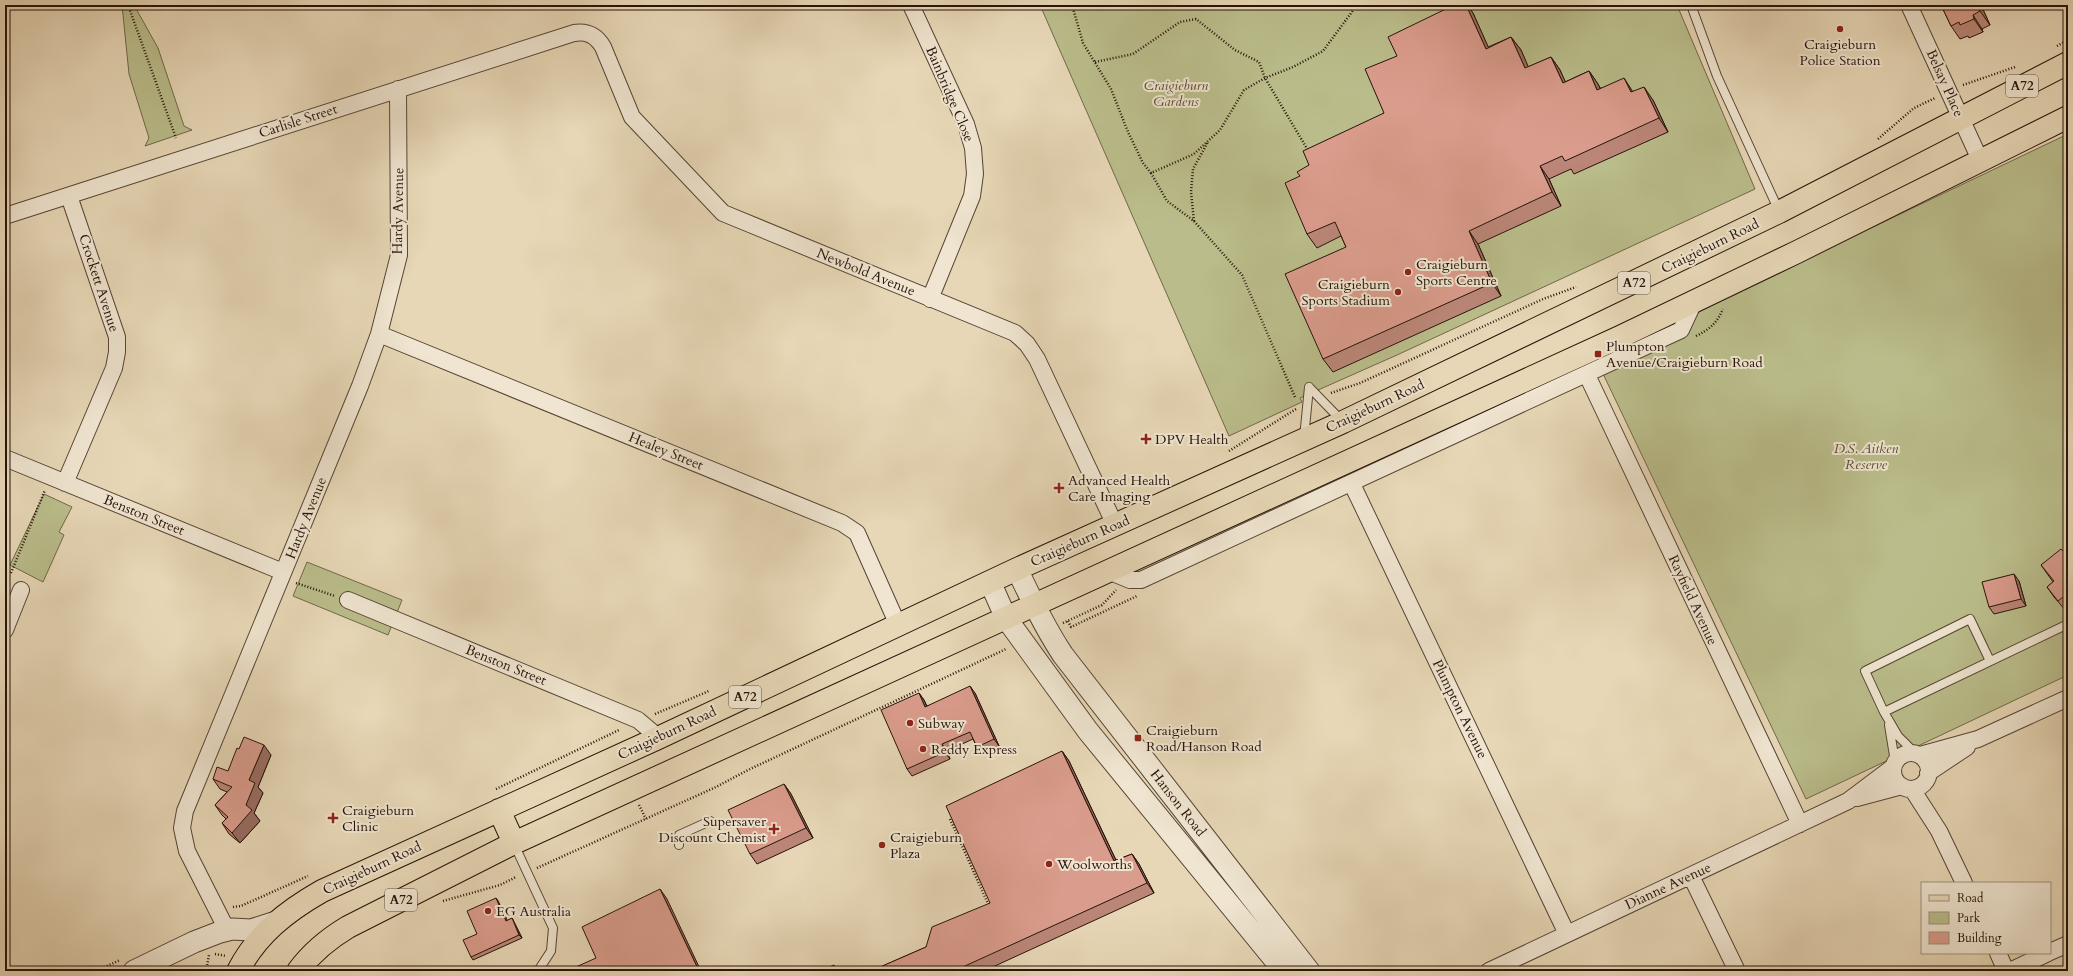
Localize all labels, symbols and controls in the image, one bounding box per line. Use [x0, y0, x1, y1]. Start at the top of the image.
marker: Craigieburn Police Station [1835, 24, 1845, 34]
place label: Craigieburn Police Station [1799, 35, 1881, 70]
street label: Bainbridge Close [921, 43, 979, 145]
street label: Belsay Place [1922, 46, 1968, 120]
road number: A72 [2006, 75, 2038, 97]
park label: Craigieburn Gardens [1144, 76, 1208, 111]
street label: Carlisle Street [256, 99, 340, 143]
street label: Hardy Avenue [388, 167, 408, 255]
street label: Craigieburn Road [1658, 214, 1763, 278]
street label: Crockett Avenue [74, 232, 124, 334]
street label: Newbold Avenue [814, 244, 918, 300]
place label: Craigieburn Sports Centre [1416, 255, 1497, 290]
marker: Craigieburn Sports Centre [1403, 267, 1413, 277]
road number: A72 [1618, 272, 1650, 294]
place label: Craigieburn Sports Stadium [1302, 275, 1390, 310]
marker: Craigieburn Sports Stadium [1393, 287, 1403, 297]
place label: Plumpton Avenue/Craigieburn Road [1606, 337, 1763, 372]
marker: Plumpton Avenue/Craigieburn Road [1593, 349, 1603, 359]
street label: Craigieburn Road [1323, 375, 1428, 437]
street label: Healey Street [626, 427, 707, 475]
place label: DPV Health [1155, 430, 1229, 449]
marker: DPV Health [1140, 433, 1152, 445]
park label: D.S. Aitken Reserve [1834, 439, 1898, 474]
place label: Advanced Health Care Imaging [1068, 471, 1171, 506]
street label: Hardy Avenue [281, 474, 331, 562]
marker: Advanced Health Care Imaging [1053, 482, 1065, 494]
street label: Benston Street [101, 490, 188, 540]
street label: Craigieburn Road [1027, 510, 1133, 571]
street label: Rayfield Avenue [1664, 552, 1722, 648]
street label: Benston Street [463, 640, 550, 690]
street label: Plumpton Avenue [1428, 656, 1492, 762]
road number: A72 [729, 686, 761, 708]
street label: Craigieburn Road [615, 702, 720, 764]
place label: Subway [918, 714, 965, 733]
marker: Subway [905, 718, 915, 728]
place label: Craigieburn Road/Hanson Road [1146, 721, 1262, 756]
marker: Craigieburn Road/Hanson Road [1133, 733, 1143, 743]
place label: Reddy Express [931, 740, 1017, 759]
marker: Reddy Express [918, 744, 928, 754]
street label: Hanson Road [1146, 765, 1211, 841]
place label: Craigieburn Clinic [342, 801, 414, 836]
marker: Craigieburn Clinic [327, 812, 339, 824]
place label: Supersaver Discount Chemist [659, 812, 767, 847]
marker: Supersaver Discount Chemist [769, 824, 779, 834]
place label: Craigieburn Plaza [890, 828, 962, 863]
street label: Craigieburn Road [320, 837, 425, 899]
marker: Craigieburn Plaza [877, 840, 887, 850]
place label: Woolworths [1056, 855, 1132, 874]
street label: Dianne Avenue [1622, 858, 1714, 914]
marker: Woolworths [1044, 859, 1054, 869]
legend [1921, 882, 2051, 954]
road number: A72 [385, 889, 417, 911]
text: Road [1957, 890, 1984, 906]
place label: EG Australia [496, 902, 571, 921]
marker: EG Australia [483, 906, 493, 916]
text: Park [1957, 910, 1981, 926]
text: Building [1957, 930, 2002, 946]

